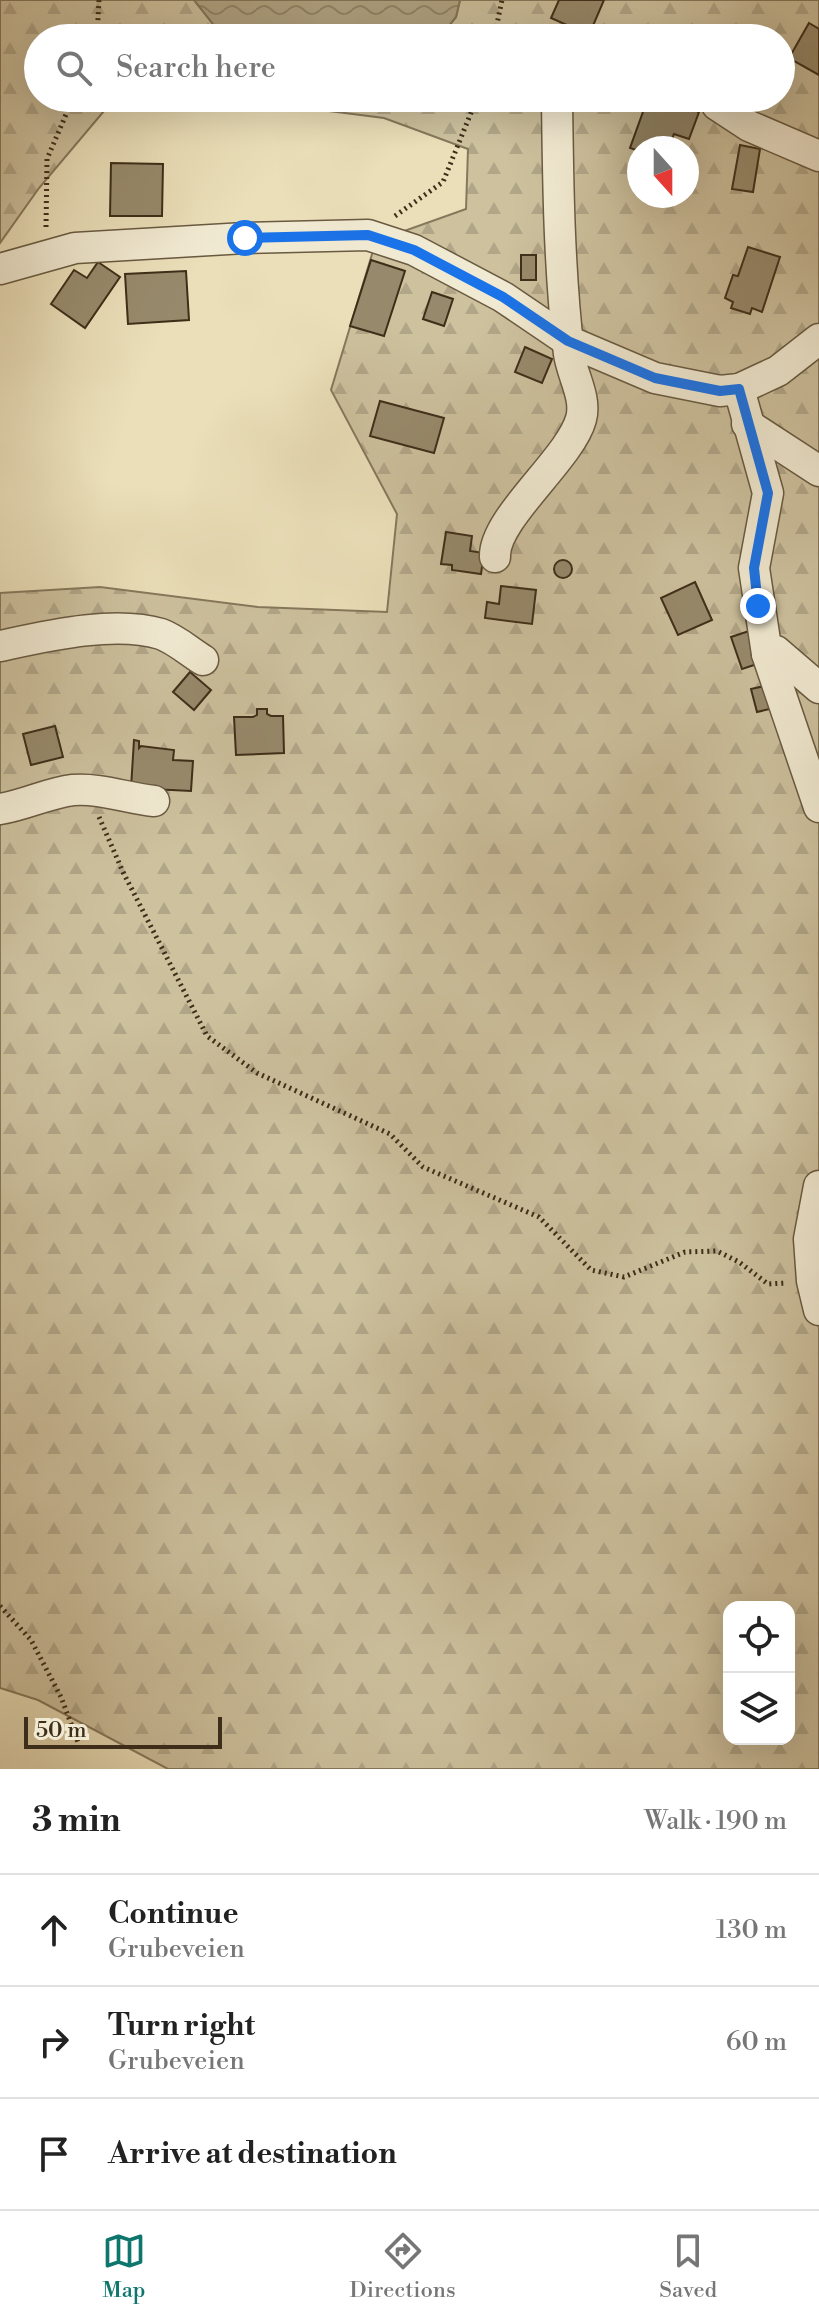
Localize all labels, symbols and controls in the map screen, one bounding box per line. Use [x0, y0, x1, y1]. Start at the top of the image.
search box [24, 24, 795, 112]
icon: search [52, 46, 96, 90]
text: Search here [116, 49, 276, 87]
north arrow [627, 136, 699, 208]
route start [227, 220, 263, 256]
route end [740, 588, 776, 624]
map controls [723, 1601, 795, 1745]
button: locate [723, 1601, 795, 1673]
button: layers [723, 1673, 795, 1745]
scale bar [24, 1713, 222, 1749]
text: 50 m [36, 1717, 87, 1744]
text: 3 min [32, 1800, 121, 1842]
text: Walk · 190 m [644, 1805, 787, 1837]
text: Continue [108, 1895, 239, 1933]
icon: ahead [32, 1908, 76, 1952]
text: 130 m [716, 1914, 787, 1946]
text: Grubeveien [108, 1933, 245, 1965]
text: Turn right [108, 2007, 255, 2045]
icon: right [32, 2020, 76, 2064]
text: 60 m [726, 2026, 787, 2058]
text: Grubeveien [108, 2045, 245, 2077]
icon: arrive [32, 2132, 76, 2176]
text: Arrive at destination [108, 2135, 397, 2173]
tab: Map [102, 2229, 146, 2304]
tab: Directions [350, 2229, 456, 2304]
tab: Saved [659, 2229, 717, 2304]

